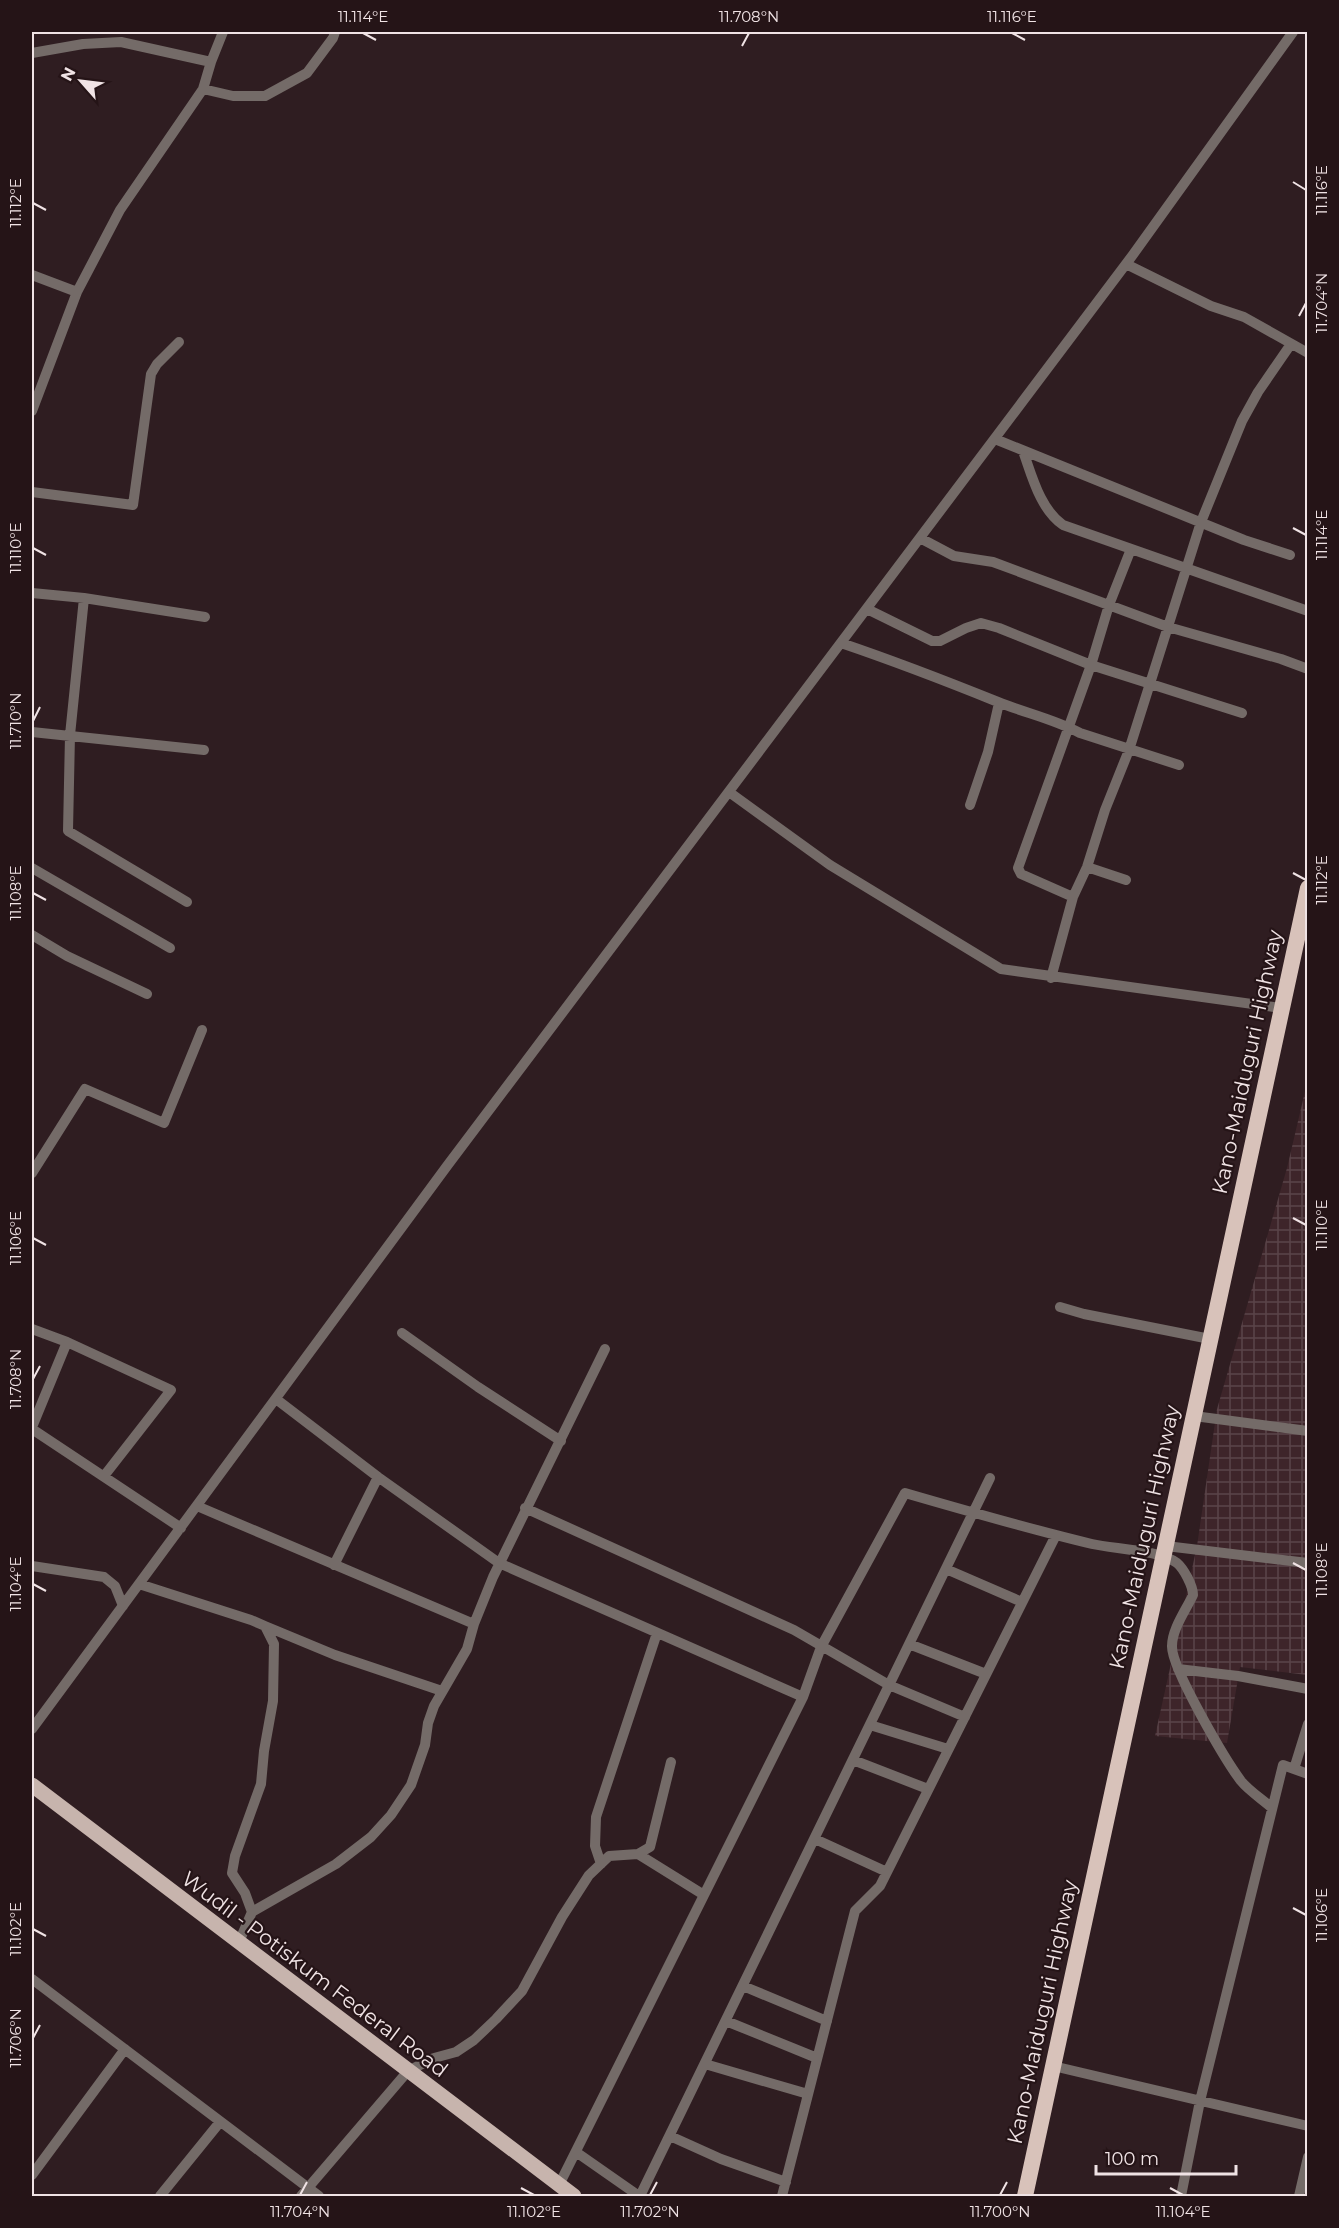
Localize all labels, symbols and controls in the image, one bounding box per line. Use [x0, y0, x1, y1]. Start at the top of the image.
text: 11.114°E [338, 7, 388, 26]
text: 11.708°N [719, 7, 779, 26]
text: 11.116°E [987, 7, 1037, 26]
north arrow [51, 51, 111, 111]
text: N [57, 64, 80, 84]
text: 11.116°E [1312, 165, 1331, 215]
text: 11.112°E [6, 178, 25, 228]
text: 11.704°N [1312, 273, 1331, 333]
text: 11.114°E [1312, 510, 1331, 560]
text: 11.110°E [6, 523, 25, 573]
text: 11.710°N [6, 693, 25, 749]
text: 11.112°E [1312, 855, 1331, 905]
text: 11.108°E [6, 865, 25, 921]
street label: Kano-Maiduguri Highway [1207, 927, 1287, 1196]
text: 11.110°E [1312, 1200, 1331, 1250]
text: 11.106°E [6, 1211, 25, 1265]
text: 11.708°N [6, 1349, 25, 1409]
street label: Kano-Maiduguri Highway [1104, 1402, 1184, 1671]
text: 11.108°E [1312, 1542, 1331, 1598]
text: 11.104°E [6, 1557, 25, 1611]
street label: Wudil - Potiskum Federal Road [177, 1866, 453, 2082]
street label: Kano-Maiduguri Highway [1002, 1877, 1082, 2146]
text: 11.106°E [1312, 1888, 1331, 1942]
text: 11.102°E [6, 1902, 25, 1956]
text: 11.706°N [6, 2008, 25, 2068]
scale bar [1096, 2138, 1236, 2176]
text: 100 m [1105, 2148, 1159, 2170]
text: 11.704°N [270, 2202, 330, 2221]
text: 11.102°E [507, 2202, 561, 2221]
text: 11.702°N [620, 2202, 680, 2221]
text: 11.700°N [970, 2202, 1030, 2221]
text: 11.104°E [1156, 2202, 1210, 2221]

